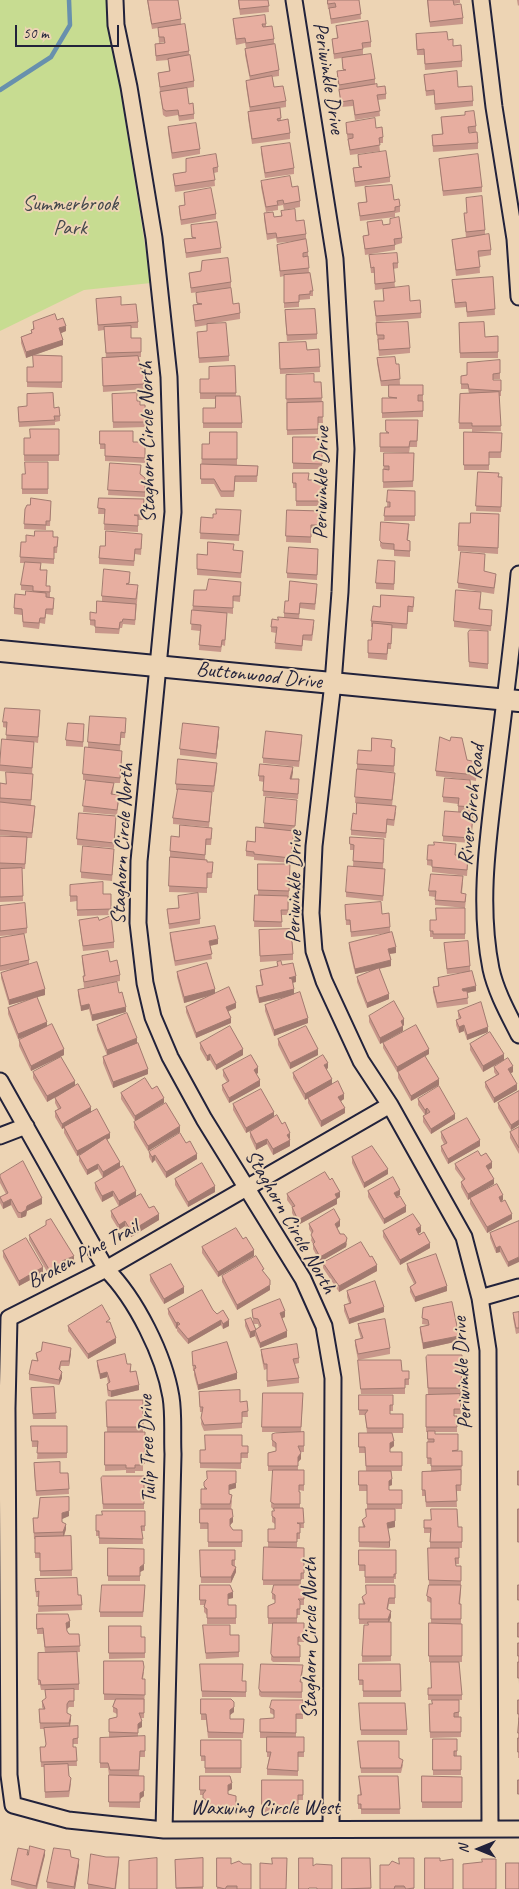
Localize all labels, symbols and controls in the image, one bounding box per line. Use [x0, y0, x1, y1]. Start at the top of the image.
scale bar [18, 15, 121, 47]
street label: Periwinkle Drive [307, 20, 349, 136]
text: 50 m [23, 24, 49, 43]
park label: Summerbrook Park [22, 191, 118, 241]
street label: Staghorn Circle North [134, 361, 162, 523]
street label: Periwinkle Drive [308, 426, 336, 540]
street label: Buttonwood Drive [195, 657, 323, 695]
street label: River Birch Road [453, 743, 491, 867]
street label: Staghorn Circle North [106, 763, 140, 925]
street label: Periwinkle Drive [281, 830, 309, 944]
street label: Staghorn Circle North [239, 1146, 341, 1298]
street label: Broken Pine Trail [23, 1215, 143, 1295]
street label: Periwinkle Drive [447, 1316, 479, 1430]
street label: Tulip Tree Drive [134, 1395, 162, 1503]
street label: Staghorn Circle North [297, 1557, 323, 1719]
street label: Waxwing Circle West [191, 1795, 339, 1821]
north arrow [454, 1824, 504, 1874]
text: N [455, 1845, 472, 1853]

